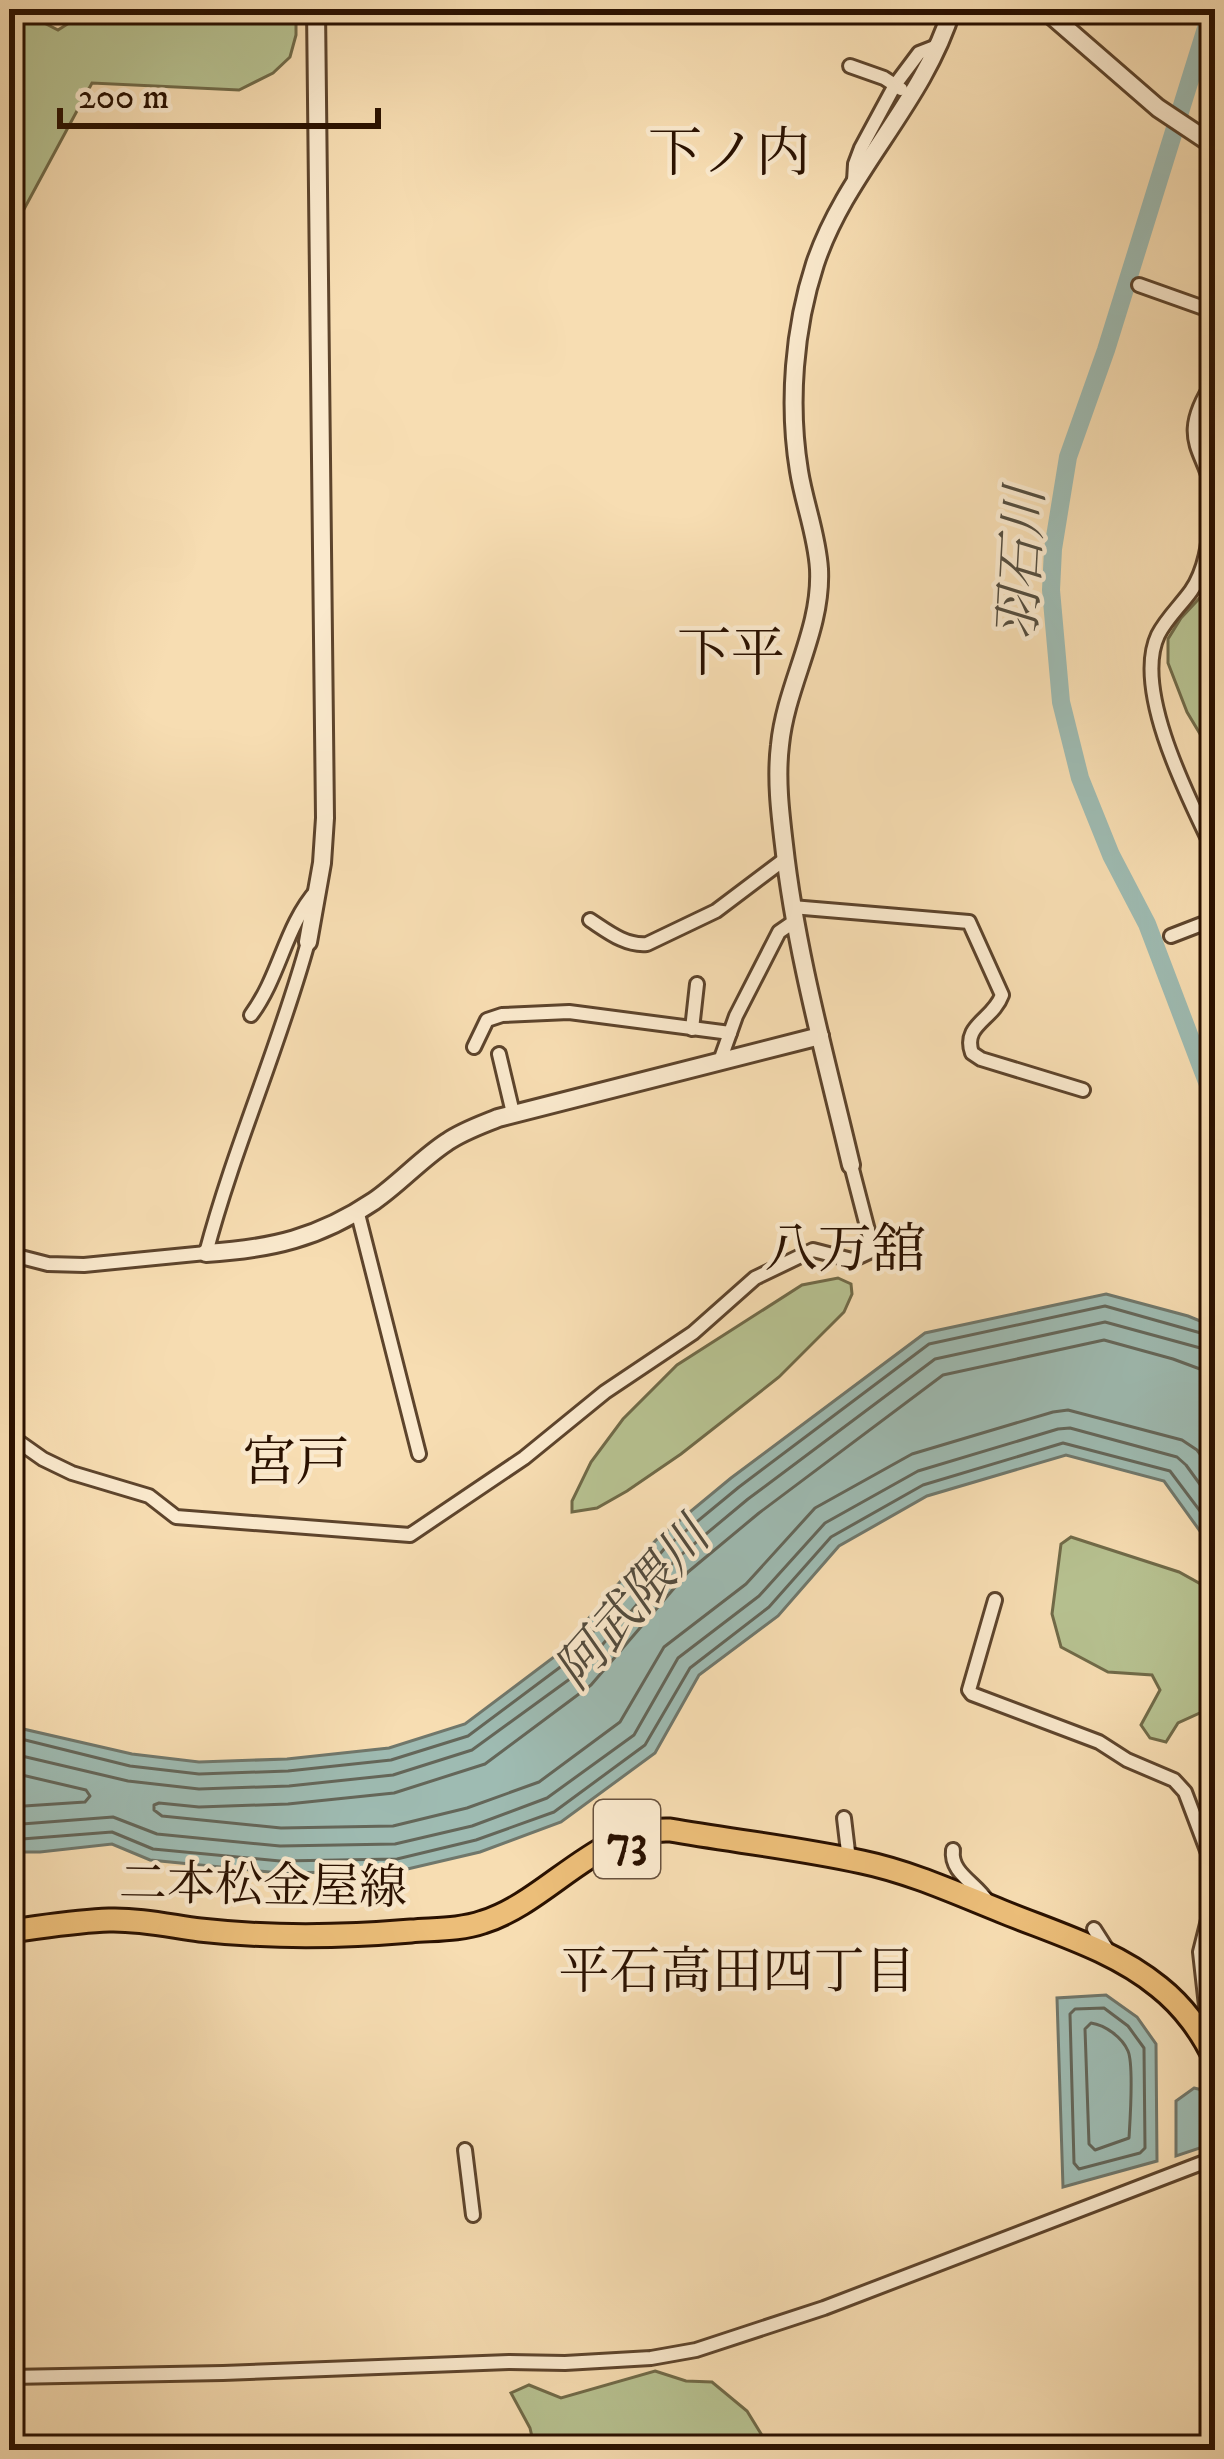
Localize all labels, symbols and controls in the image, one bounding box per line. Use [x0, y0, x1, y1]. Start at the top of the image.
scale bar [60, 54, 378, 128]
text: 200 m [78, 75, 169, 120]
district label: 下ノ内 [648, 122, 810, 189]
water label: 羽石川 [987, 481, 1059, 642]
district label: 下平 [677, 622, 785, 689]
district label: 八万舘 [764, 1218, 926, 1285]
district label: 宮戸 [242, 1431, 350, 1498]
water label: 阿武隈川 [542, 1503, 728, 1703]
road number: 73 [594, 1800, 660, 1878]
street label: 二本松金屋線 [118, 1854, 407, 1920]
district label: 平石高田四丁目 [558, 1941, 916, 2005]

